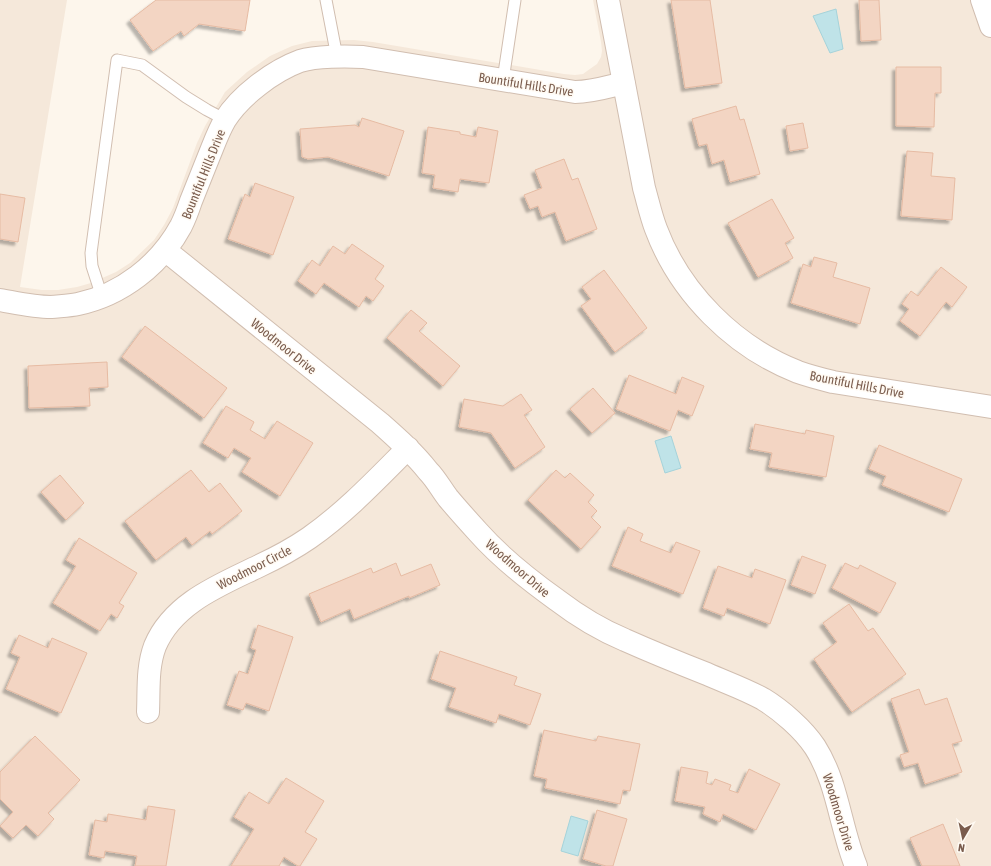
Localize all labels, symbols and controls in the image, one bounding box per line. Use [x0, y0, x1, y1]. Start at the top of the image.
street label: Bountiful Hills Drive [477, 70, 574, 99]
street label: Bountiful Hills Drive [179, 127, 228, 221]
street label: Woodmoor Drive [248, 315, 320, 377]
street label: Bountiful Hills Drive [808, 368, 905, 401]
street label: Woodmoor Drive [483, 537, 553, 600]
street label: Woodmoor Circle [215, 542, 294, 593]
street label: Woodmoor Drive [820, 772, 857, 853]
north arrow [943, 818, 983, 858]
text: N [957, 841, 966, 854]

